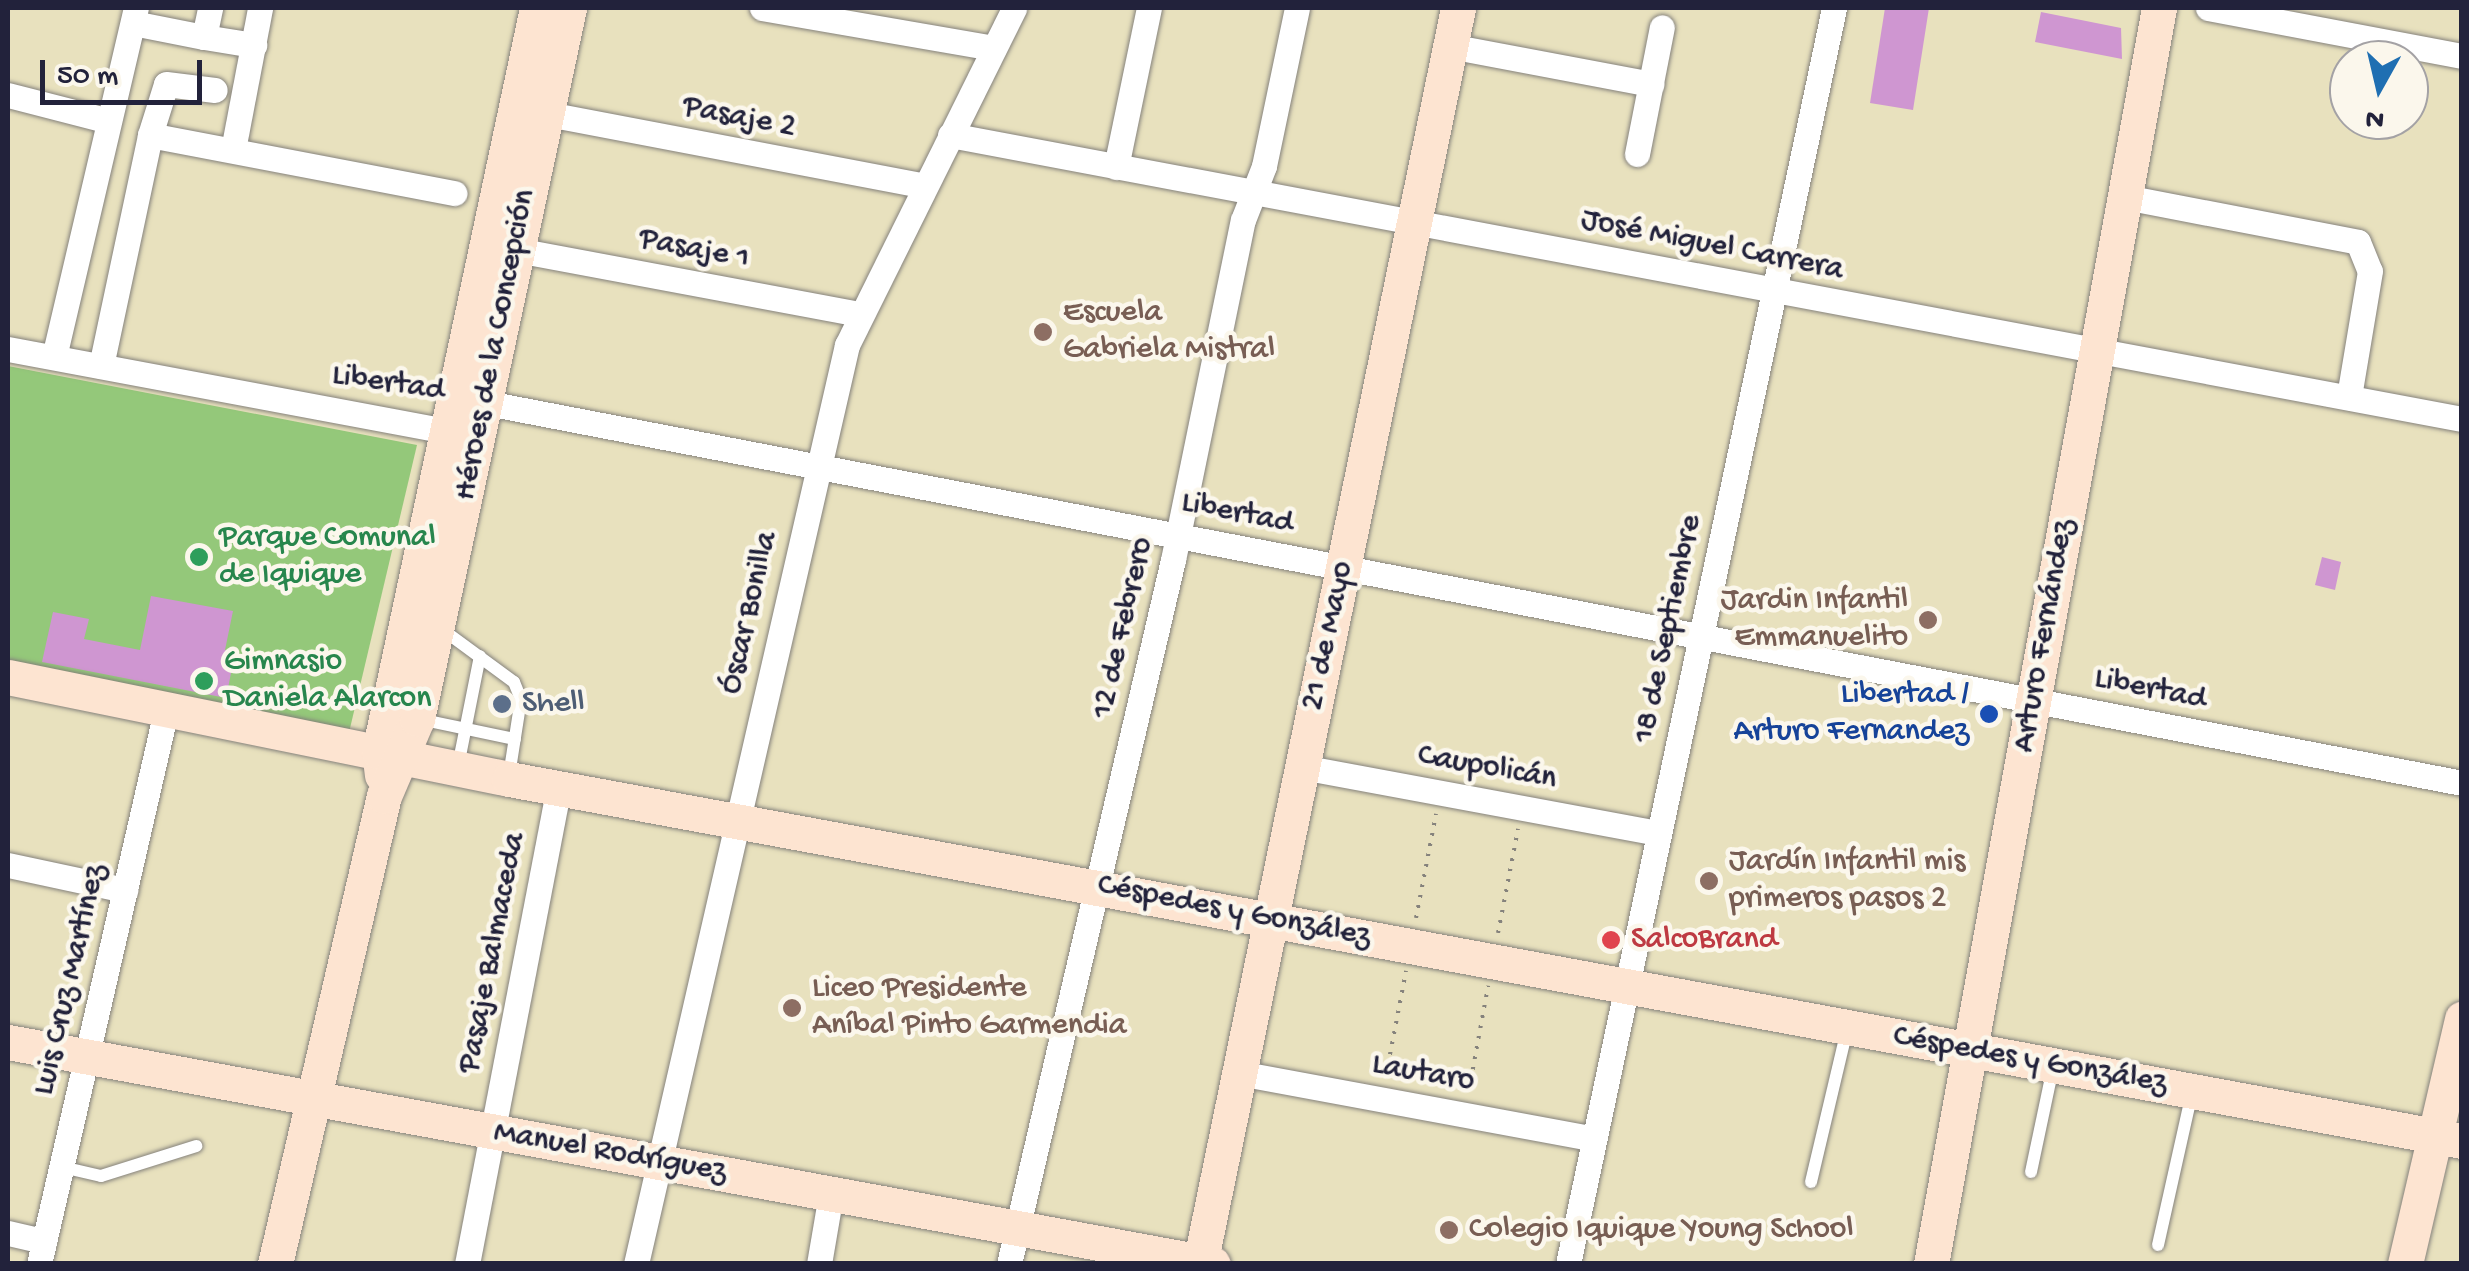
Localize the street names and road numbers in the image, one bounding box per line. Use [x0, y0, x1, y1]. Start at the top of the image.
street label: Pasaje 2 [679, 88, 799, 148]
street label: Héroes de la Concepción [447, 186, 545, 504]
street label: José Miguel Carrera [1578, 202, 1846, 290]
street label: Pasaje 1 [636, 221, 752, 279]
street label: Libertad [329, 357, 447, 411]
street label: Libertad [1178, 484, 1296, 544]
street label: 18 de Septiembre [1626, 512, 1712, 746]
street label: Arturo Fernández [2006, 517, 2084, 755]
street label: Óscar Bonilla [713, 528, 787, 698]
street label: 12 de Febrero [1085, 534, 1163, 722]
street label: 21 de Mayo [1294, 558, 1364, 714]
street label: Libertad [2091, 660, 2209, 720]
street label: Caupolicán [1415, 737, 1559, 799]
street label: Pasaje Balmaceda [451, 830, 535, 1076]
street label: Luis Cruz Martínez [26, 861, 116, 1099]
street label: Céspedes y González [1094, 867, 1374, 957]
street label: Céspedes y González [1890, 1018, 2170, 1104]
street label: Lautaro [1369, 1046, 1477, 1102]
street label: Manuel Rodríguez [491, 1114, 729, 1192]

